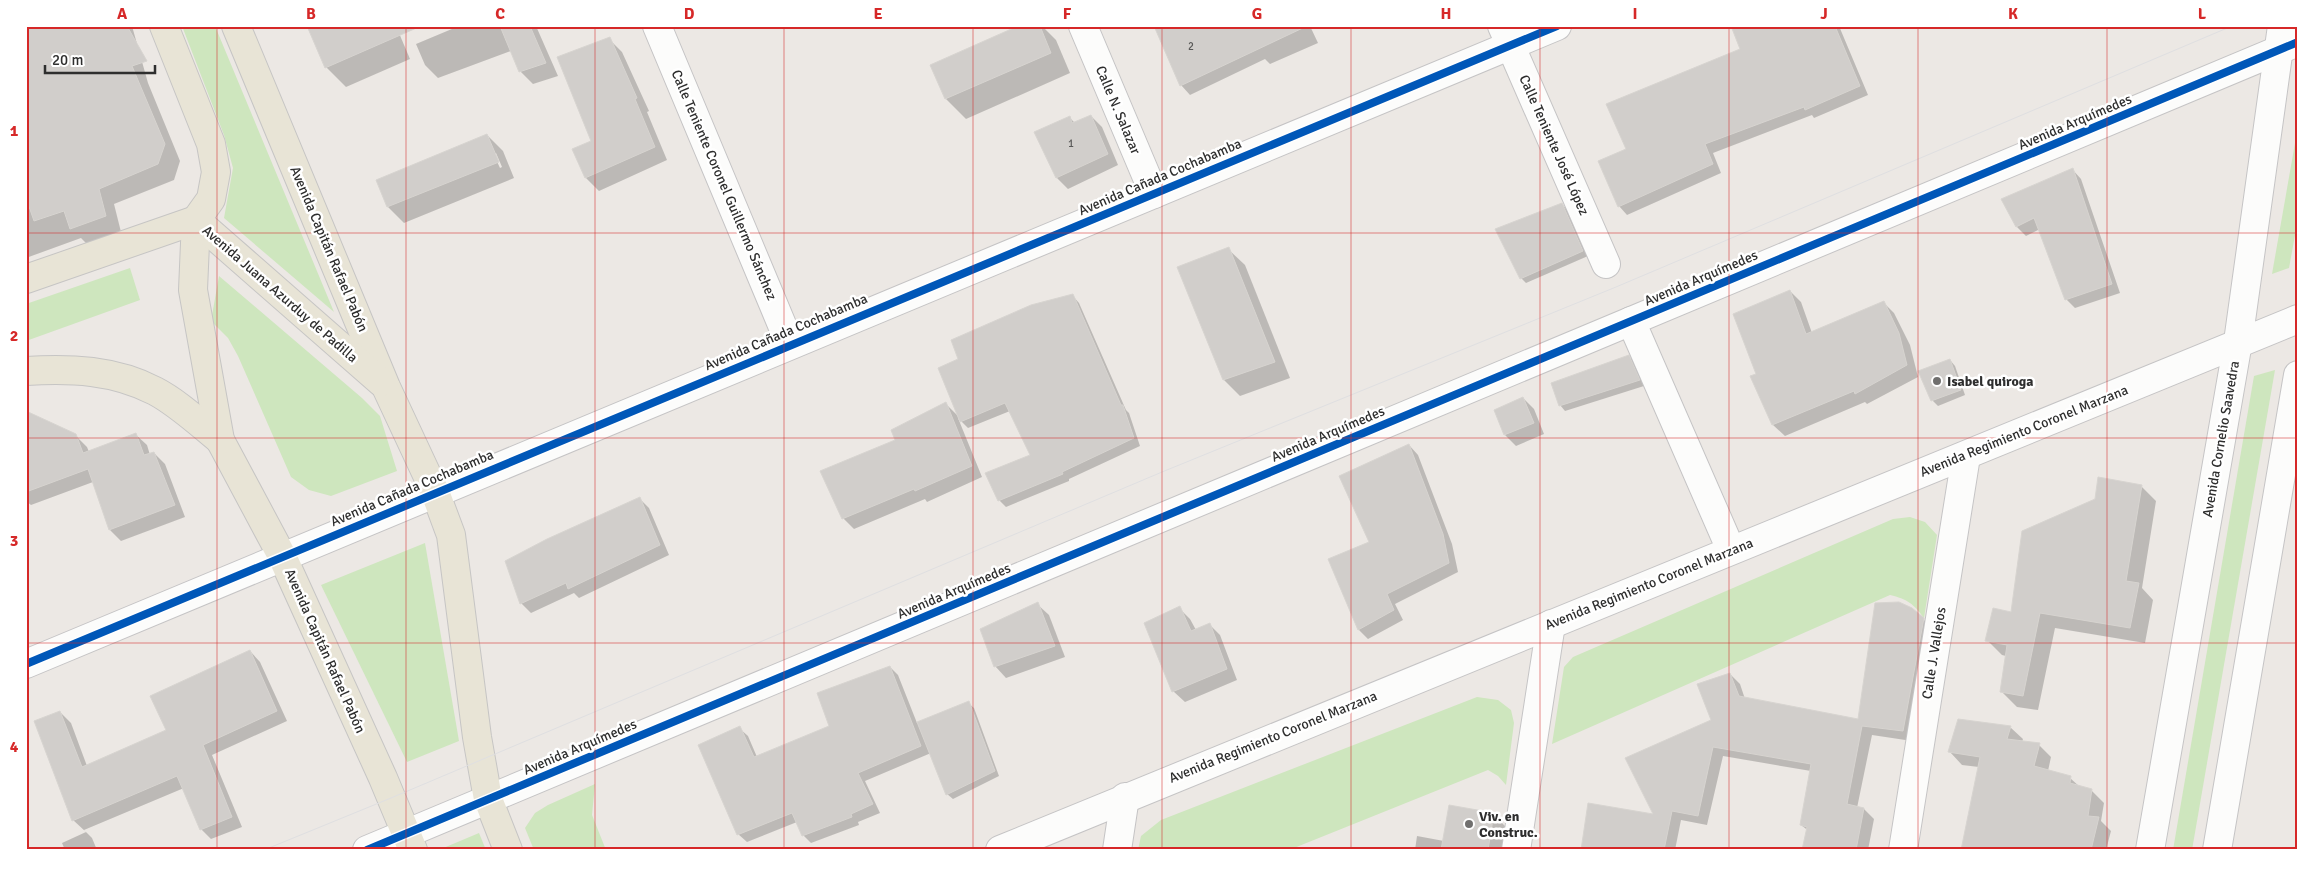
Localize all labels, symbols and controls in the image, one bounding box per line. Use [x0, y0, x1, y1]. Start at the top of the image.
text: A [117, 4, 128, 24]
text: B [306, 4, 316, 24]
text: C [495, 4, 505, 24]
text: D [684, 4, 695, 24]
text: E [873, 4, 883, 24]
text: F [1063, 4, 1072, 24]
text: G [1252, 4, 1262, 24]
text: H [1441, 4, 1451, 24]
text: I [1632, 4, 1638, 24]
text: J [1820, 4, 1828, 24]
text: K [2008, 4, 2018, 24]
text: L [2198, 4, 2207, 24]
house number: 2 [1188, 40, 1194, 53]
scale bar [45, 42, 155, 74]
text: 20 m [52, 51, 83, 69]
street label: Calle N. Salazar [1092, 63, 1145, 158]
street label: Calle Teniente Coronel Guillermo Sánchez [668, 67, 780, 303]
street label: Calle Teniente José López [1515, 72, 1593, 218]
street label: Avenida Arquímedes [2016, 90, 2134, 154]
text: 1 [10, 121, 19, 141]
street label: Avenida Cañada Cochabamba [1076, 135, 1244, 219]
house number: 1 [1068, 137, 1074, 150]
street label: Avenida Capitán Rafael Pabón [286, 164, 372, 334]
street label: Avenida Juana Azurduy de Padilla [199, 222, 361, 366]
street label: Avenida Arquímedes [1642, 246, 1760, 310]
street label: Avenida Cañada Cochabamba [702, 290, 870, 374]
text: 2 [10, 326, 18, 346]
street label: Avenida Cornelio Saavedra [2199, 359, 2243, 519]
place label: Isabel quiroga [1947, 373, 2033, 390]
marker: Isabel quiroga [1931, 375, 1943, 387]
street label: Avenida Regimiento Coronel Marzana [1917, 381, 2131, 481]
street label: Avenida Arquímedes [1269, 402, 1387, 466]
street label: Avenida Cañada Cochabamba [328, 446, 496, 530]
text: 3 [10, 531, 18, 551]
street label: Avenida Regimiento Coronel Marzana [1542, 534, 1756, 634]
street label: Avenida Arquímedes [895, 559, 1013, 623]
street label: Avenida Capitán Rafael Pabón [281, 566, 369, 736]
street label: Calle J. Vallejos [1918, 606, 1950, 700]
street label: Avenida Regimiento Coronel Marzana [1166, 687, 1380, 787]
street label: Avenida Arquímedes [521, 715, 639, 779]
text: 4 [10, 737, 19, 757]
place label: Viv. en Construc. [1479, 808, 1538, 841]
marker: Viv. en Construc. [1463, 818, 1475, 830]

